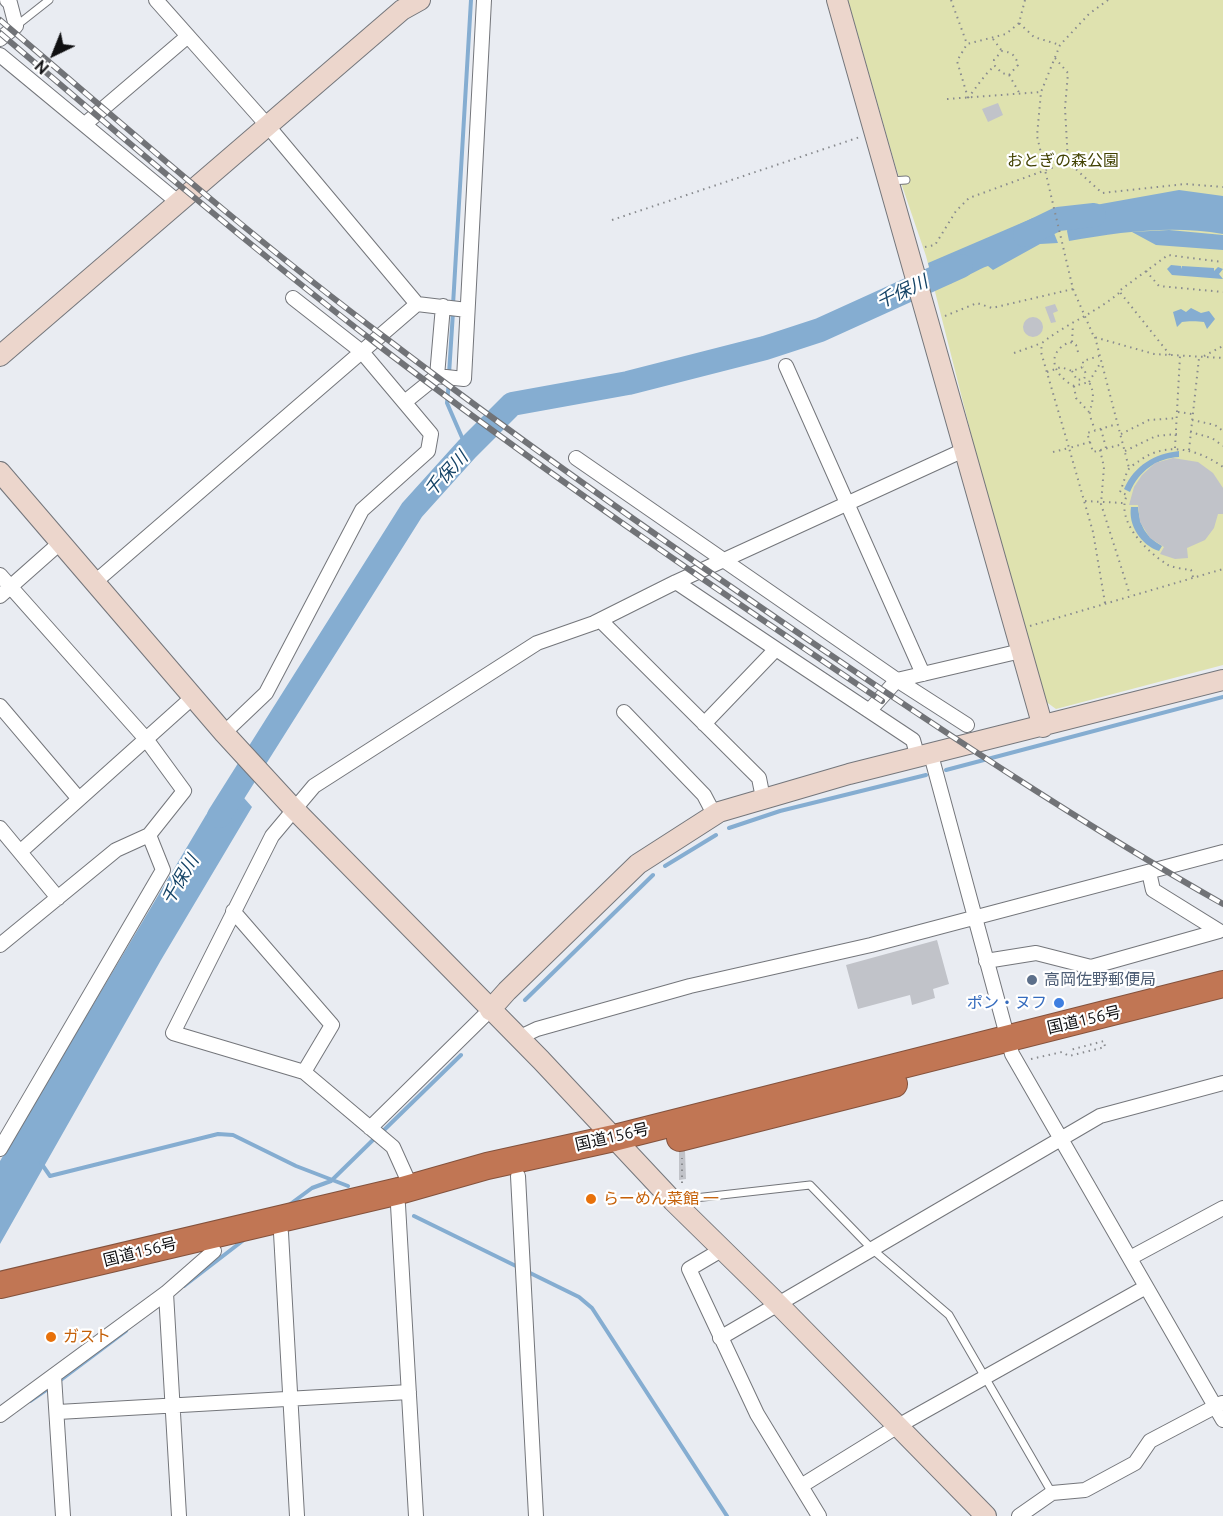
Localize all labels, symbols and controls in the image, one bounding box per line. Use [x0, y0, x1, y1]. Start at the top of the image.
north arrow [24, 24, 84, 84]
text: N [31, 57, 52, 78]
park label: おとぎの森公園 [1007, 151, 1119, 171]
water label: 千保川 [873, 271, 931, 313]
water label: 千保川 [420, 447, 472, 501]
water label: 千保川 [157, 851, 203, 909]
place label: 高岡佐野郵便局 [1044, 970, 1156, 990]
marker: 高岡佐野郵便局 [1025, 973, 1039, 987]
place label: ポン・ヌフ [967, 993, 1047, 1013]
marker: ポン・ヌフ [1052, 996, 1066, 1010]
street label: 国道156号 [1045, 1002, 1123, 1038]
street label: 国道156号 [573, 1119, 651, 1155]
place label: らーめん菜館 一 [603, 1189, 719, 1209]
marker: らーめん菜館 一 [584, 1192, 598, 1206]
street label: 国道156号 [101, 1234, 179, 1270]
place label: ガスト [63, 1327, 111, 1347]
marker: ガスト [44, 1330, 58, 1344]

